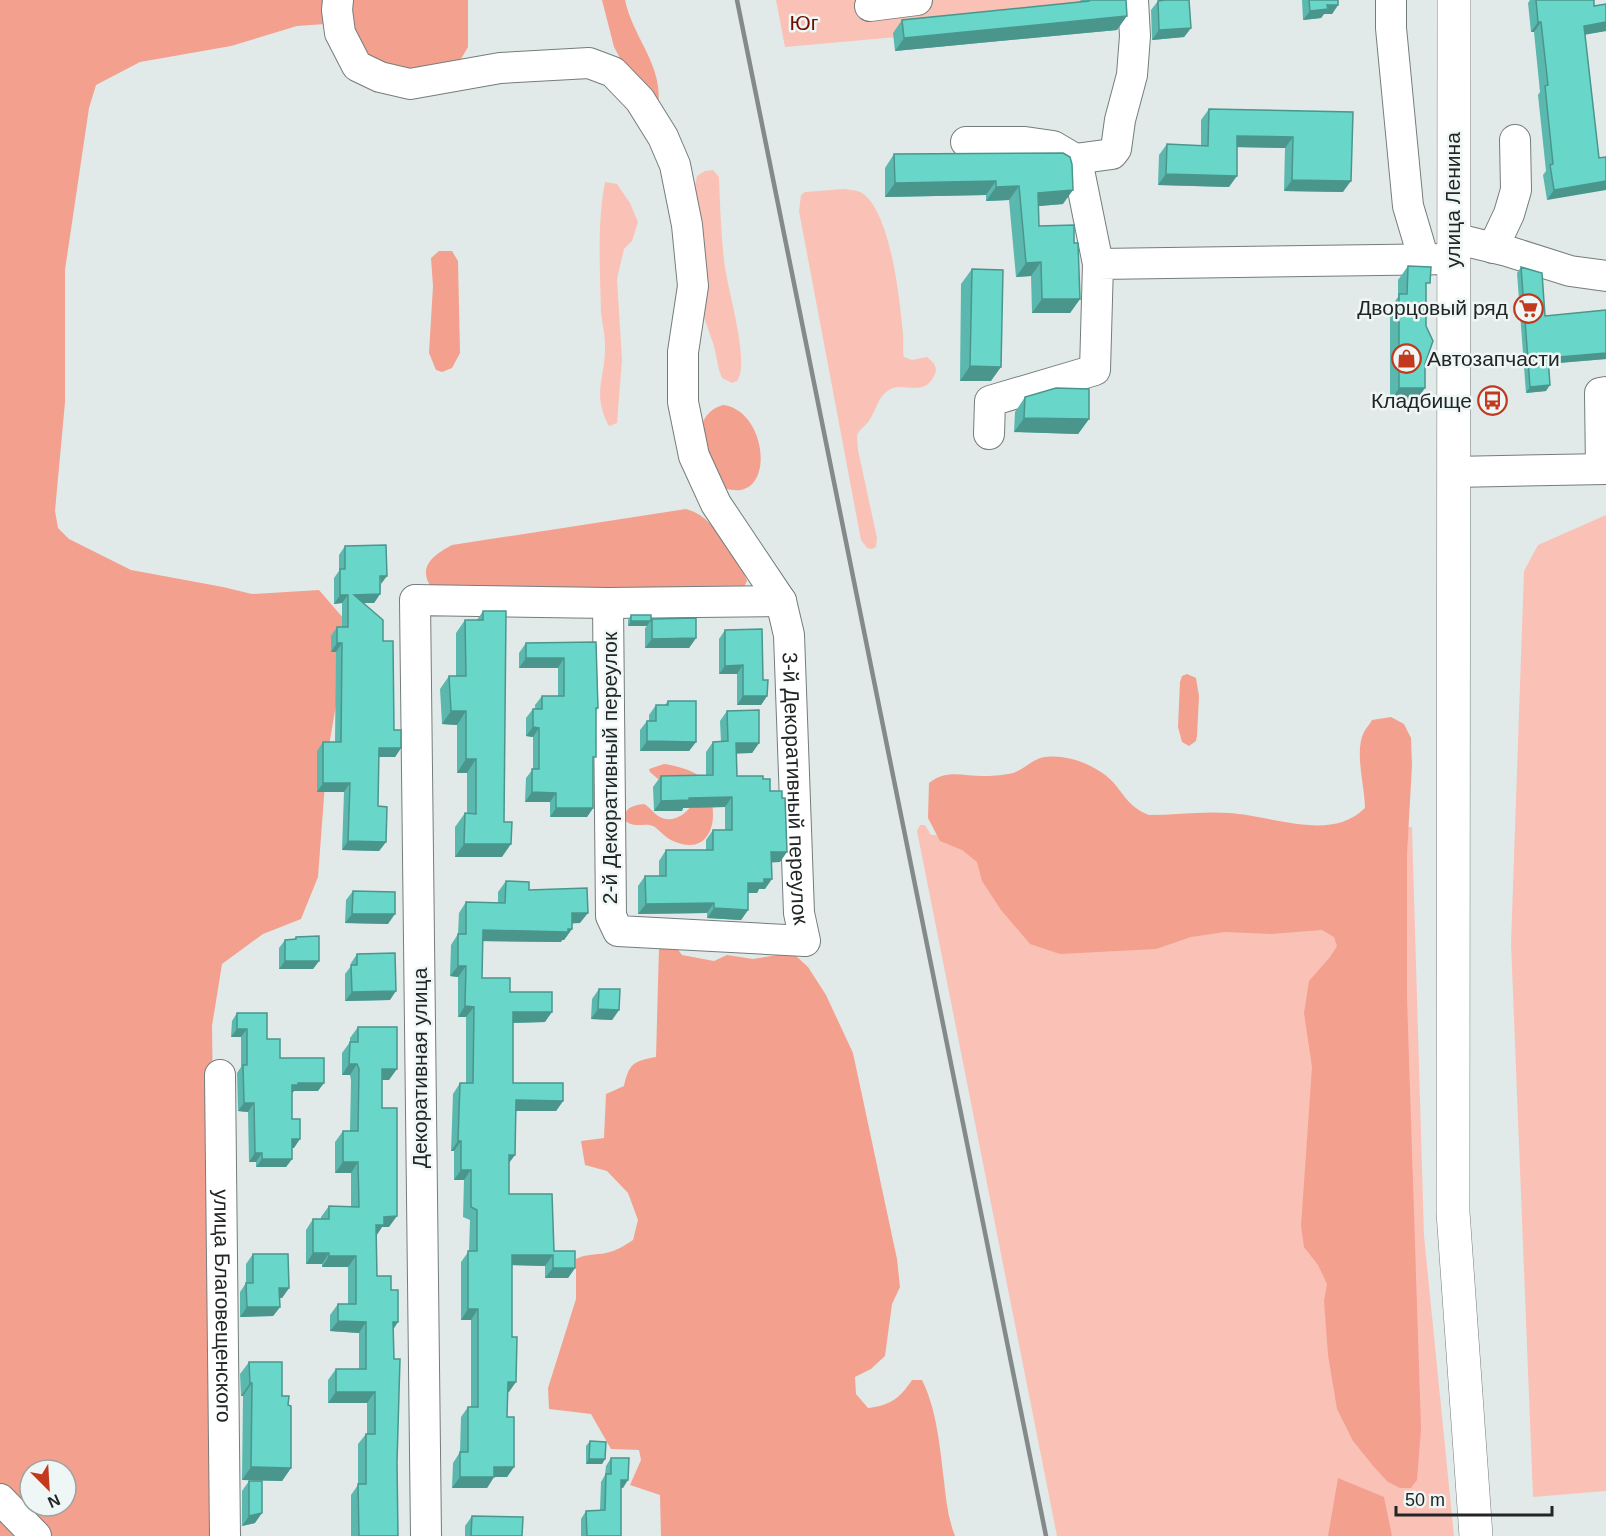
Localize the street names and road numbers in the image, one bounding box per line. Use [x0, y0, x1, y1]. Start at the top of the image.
street label: улица Ленина [1441, 132, 1464, 268]
street label: 2-й Декоративный переулок [598, 631, 621, 904]
street label: 3-й Декоративный переулок [779, 652, 813, 927]
street label: Декоративная улица [408, 967, 431, 1168]
street label: улица Благовещенского [210, 1189, 236, 1423]

